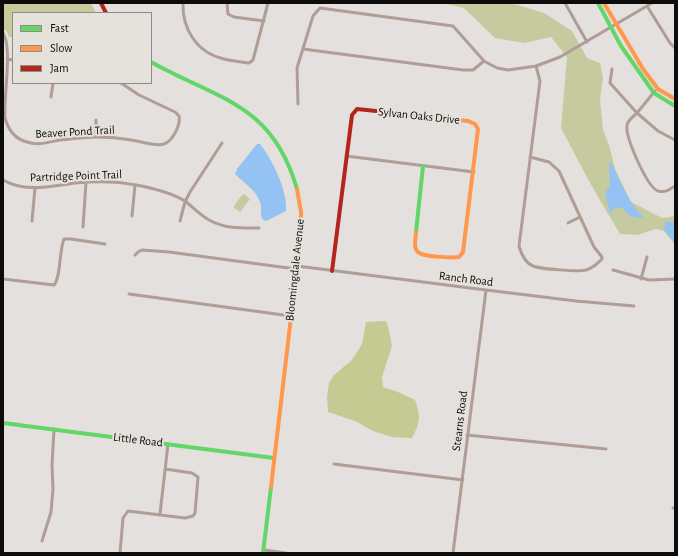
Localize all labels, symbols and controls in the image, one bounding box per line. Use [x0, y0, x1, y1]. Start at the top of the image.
legend [12, 12, 152, 84]
text: Fast [50, 22, 69, 34]
text: Slow [50, 42, 72, 54]
text: Jam [50, 62, 69, 74]
street label: Sylvan Oaks Drive [377, 105, 461, 127]
street label: Beaver Pond Trail [35, 123, 115, 141]
street label: Partridge Point Trail [30, 167, 122, 185]
street label: Bloomingdale Avenue [282, 218, 308, 322]
street label: Ranch Road [438, 269, 494, 289]
street label: Stearns Road [449, 390, 471, 452]
street label: Little Road [112, 430, 164, 450]

